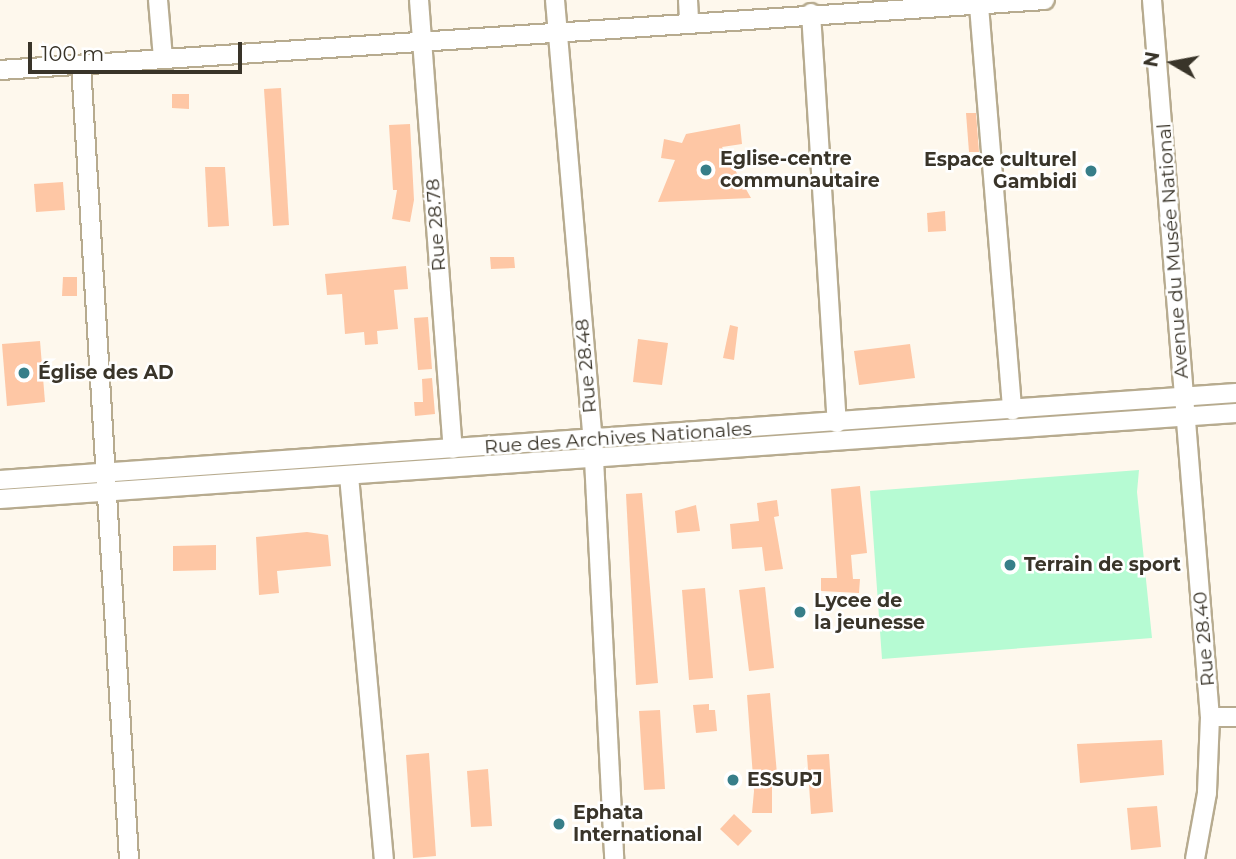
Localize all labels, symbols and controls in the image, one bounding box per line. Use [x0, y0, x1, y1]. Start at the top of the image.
scale bar [32, 28, 245, 72]
north arrow [1138, 28, 1208, 98]
text: 100 m [41, 41, 104, 66]
text: N [1139, 50, 1164, 69]
street label: Avenue du Musée National [1153, 123, 1193, 379]
place label: Eglise-centre communautaire [720, 148, 880, 192]
place label: Espace culturel Gambidi [924, 149, 1077, 193]
marker: Eglise-centre communautaire [698, 162, 714, 178]
marker: Espace culturel Gambidi [1083, 163, 1099, 179]
street label: Rue 28.78 [421, 178, 451, 272]
street label: Rue 28.48 [571, 318, 601, 414]
place label: Église des AD [38, 362, 174, 384]
marker: Église des AD [16, 365, 32, 381]
street label: Rue des Archives Nationales [483, 417, 753, 459]
place label: Terrain de sport [1024, 554, 1181, 576]
marker: Terrain de sport [1002, 557, 1018, 573]
place label: Lycee de la jeunesse [814, 590, 925, 634]
street label: Rue 28.40 [1189, 591, 1219, 687]
marker: Lycee de la jeunesse [792, 604, 808, 620]
place label: ESSUPJ [747, 769, 823, 791]
marker: ESSUPJ [725, 772, 741, 788]
place label: Ephata International [573, 802, 702, 846]
marker: Ephata International [551, 816, 567, 832]

